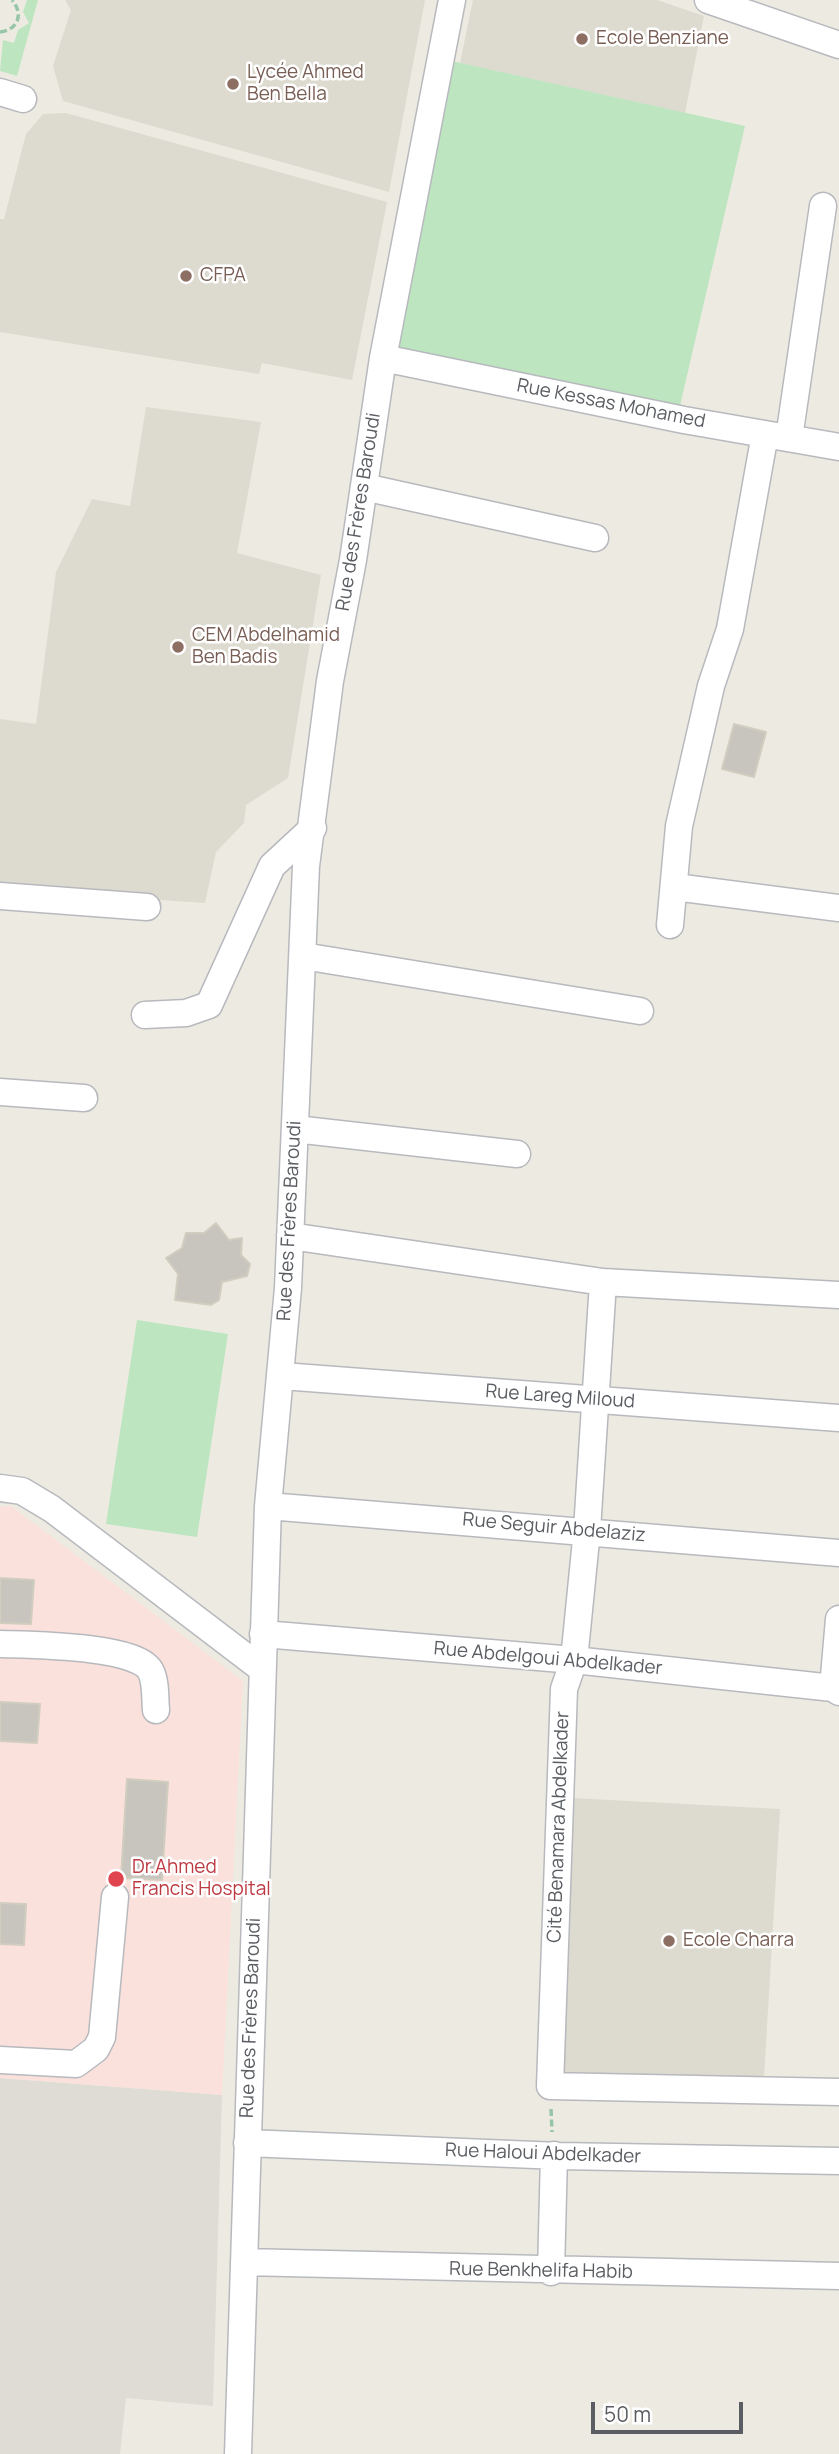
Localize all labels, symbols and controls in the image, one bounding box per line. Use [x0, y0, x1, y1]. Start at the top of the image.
place label: Ecole Benziane [596, 28, 729, 50]
marker: Ecole Benziane [574, 31, 590, 47]
place label: Lycée Ahmed Ben Bella [247, 62, 364, 106]
marker: Lycée Ahmed Ben Bella [225, 76, 241, 92]
place label: CFPA [200, 265, 246, 287]
marker: CFPA [178, 268, 194, 284]
street label: Rue Kessas Mohamed [515, 375, 707, 433]
street label: Rue des Frères Baroudi [332, 411, 386, 613]
place label: CEM Abdelhamid Ben Badis [192, 625, 340, 669]
marker: CEM Abdelhamid Ben Badis [170, 639, 186, 655]
street label: Rue des Frères Baroudi [273, 1120, 307, 1322]
street label: Rue Lareg Miloud [484, 1380, 636, 1414]
street label: Rue Seguir Abdelaziz [461, 1509, 647, 1547]
street label: Rue Abdelgoui Abdelkader [433, 1638, 663, 1680]
street label: Cité Benamara Abdelkader [544, 1711, 574, 1943]
place label: Dr.Ahmed Francis Hospital [132, 1857, 271, 1901]
marker: Dr.Ahmed Francis Hospital [106, 1869, 126, 1889]
street label: Rue des Frères Baroudi [236, 1917, 266, 2119]
place label: Ecole Charra [683, 1930, 794, 1952]
marker: Ecole Charra [661, 1933, 677, 1949]
street label: Rue Haloui Abdelkader [445, 2139, 641, 2169]
street label: Rue Benkhelifa Habib [449, 2258, 633, 2284]
scale bar [594, 2388, 746, 2432]
text: 50 m [604, 2400, 651, 2428]

